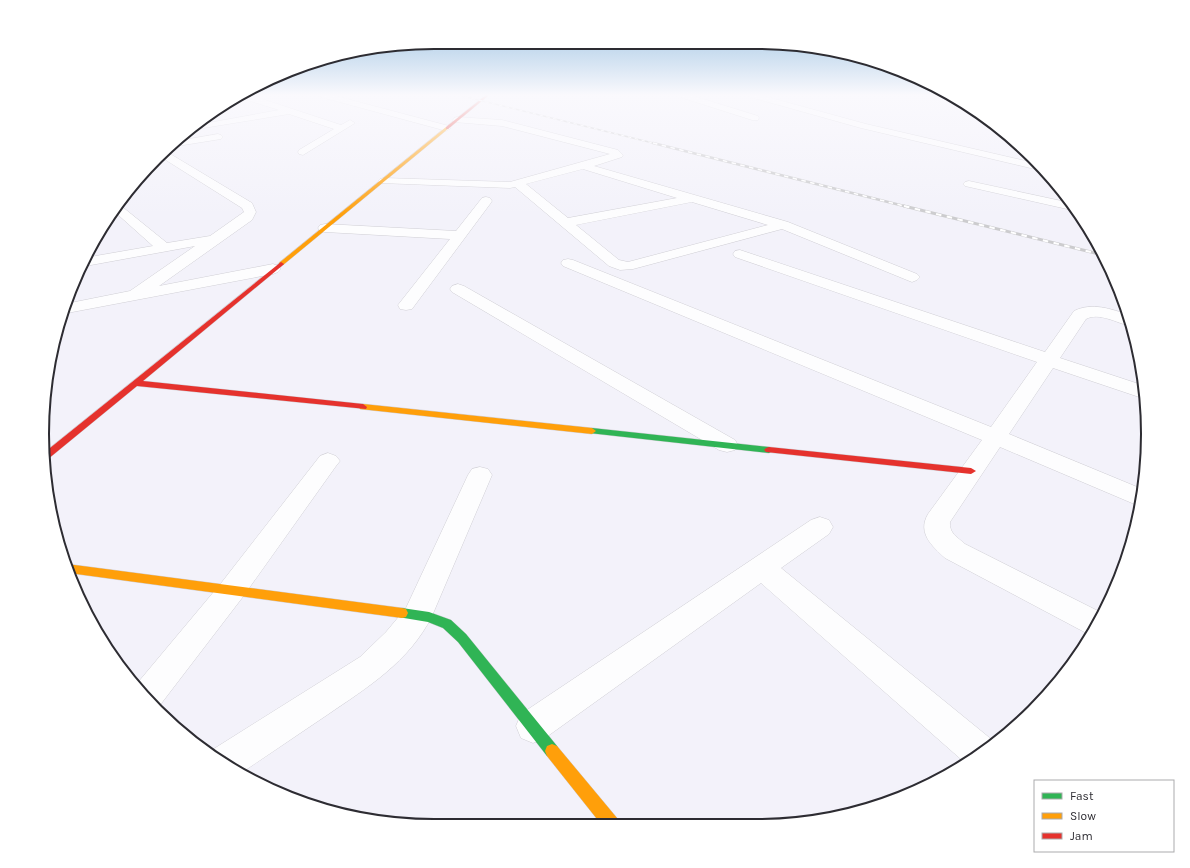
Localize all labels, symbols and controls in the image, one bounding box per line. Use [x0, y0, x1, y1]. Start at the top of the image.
legend [1034, 780, 1174, 852]
text: Fast [1070, 789, 1094, 803]
text: Slow [1070, 809, 1096, 823]
text: Jam [1070, 829, 1093, 843]

